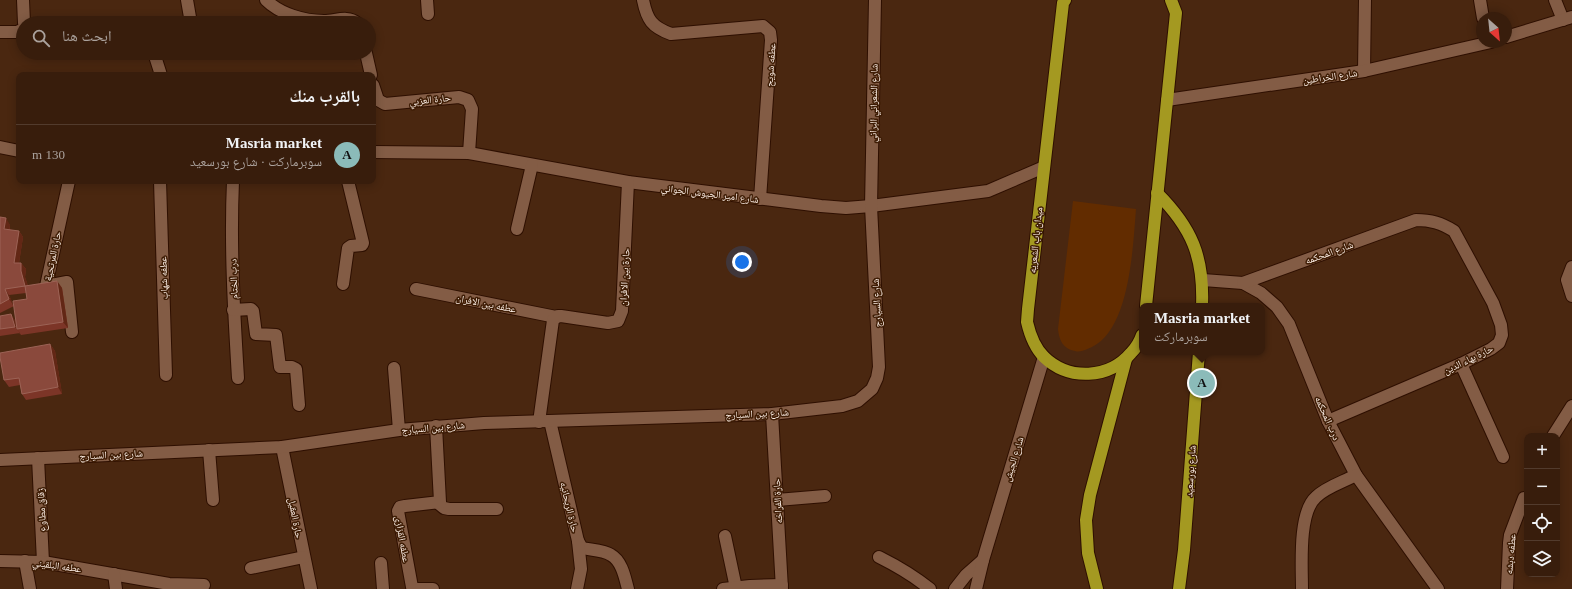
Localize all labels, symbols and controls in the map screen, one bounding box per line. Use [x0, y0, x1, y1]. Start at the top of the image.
north arrow [1476, 12, 1512, 48]
search box [16, 16, 376, 60]
icon: search [30, 27, 52, 49]
text: ابحث هنا [62, 28, 112, 44]
street label: عطفه شويح [763, 43, 779, 87]
street label: شارع الشعراني البراني [867, 63, 882, 143]
street label: شارع الخراطين [1302, 67, 1359, 87]
text: بالقرب منك [289, 87, 360, 106]
street label: حارة العزبي [409, 92, 452, 110]
text: Masria market [226, 135, 322, 151]
text: 130 m [32, 147, 65, 162]
text: A [342, 147, 352, 162]
text: سوبرماركت · شارع بورسعيد [190, 154, 322, 169]
street label: شارع امير الجيوش الجواني [660, 182, 760, 208]
street label: ميدان باب الشعريه [1027, 206, 1045, 274]
street label: حارة المرتحية [42, 230, 63, 282]
street label: شارع المحكمه [1304, 239, 1355, 267]
street label: حارة بين الافران [617, 247, 633, 306]
your location [732, 252, 752, 272]
street label: عطفه شهاب [157, 256, 170, 300]
street label: درب الختام [227, 259, 242, 299]
street label: شارع السيارج [870, 278, 884, 328]
street label: عطفه بين الافران [455, 292, 517, 316]
popup [1139, 303, 1265, 355]
text: Masria market [1154, 310, 1250, 326]
text: سوبرماركت [1154, 329, 1208, 344]
street label: حارة بهاء الدين [1442, 342, 1496, 377]
pin: A [1189, 368, 1215, 398]
street label: درب المحكمه [1313, 395, 1342, 442]
street label: شارع بين السيارج [725, 406, 790, 422]
street label: شارع بين السيارج [401, 419, 466, 437]
map controls [1524, 433, 1560, 577]
button: + [1524, 433, 1560, 469]
street label: شارع الجيش [1001, 435, 1027, 483]
street label: شارع بورسعيد [1183, 444, 1199, 497]
street label: شارع بين السيارج [79, 447, 144, 463]
button: − [1524, 469, 1560, 505]
street label: حارة الفراخه [771, 478, 784, 524]
street label: حارة الريحانيه [558, 481, 581, 534]
street label: زقاق مطاوع [35, 488, 49, 532]
street label: حارة العقيل [285, 497, 305, 540]
button: locate [1524, 505, 1560, 541]
street label: عطفه القزازى [392, 515, 412, 563]
street label: عطفه دبشه [1503, 534, 1518, 575]
button: layers [1524, 541, 1560, 577]
street label: عطفه البلقيني [31, 557, 82, 577]

